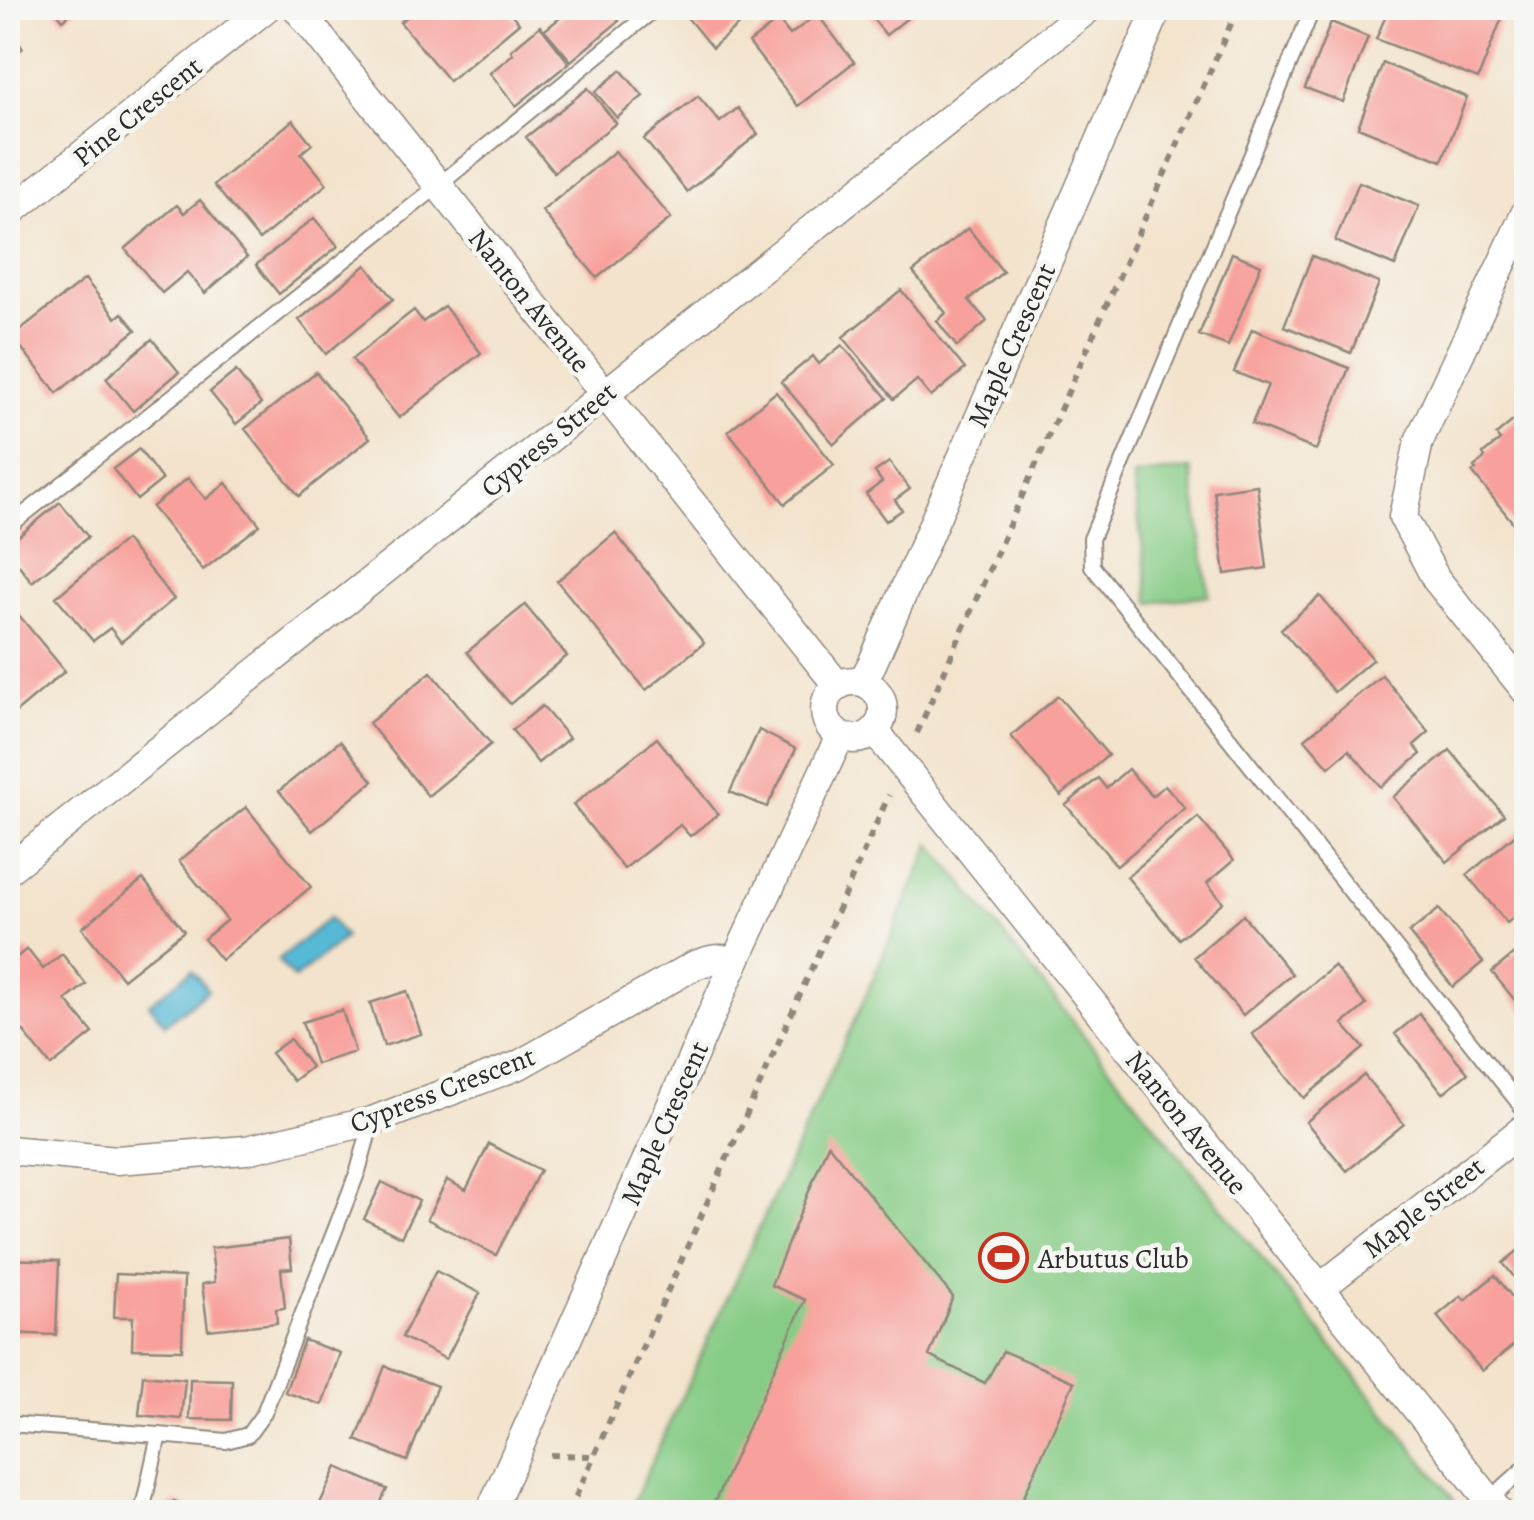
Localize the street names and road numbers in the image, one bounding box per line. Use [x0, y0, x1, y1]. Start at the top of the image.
street label: Pine Crescent [65, 48, 210, 176]
street label: Nanton Avenue [459, 221, 599, 381]
street label: Maple Crescent [959, 257, 1065, 434]
street label: Cypress Street [473, 373, 624, 506]
street label: Maple Crescent [612, 1035, 718, 1212]
street label: Cypress Crescent [344, 1037, 540, 1143]
street label: Nanton Avenue [1116, 1043, 1256, 1203]
street label: Maple Street [1355, 1148, 1492, 1267]

